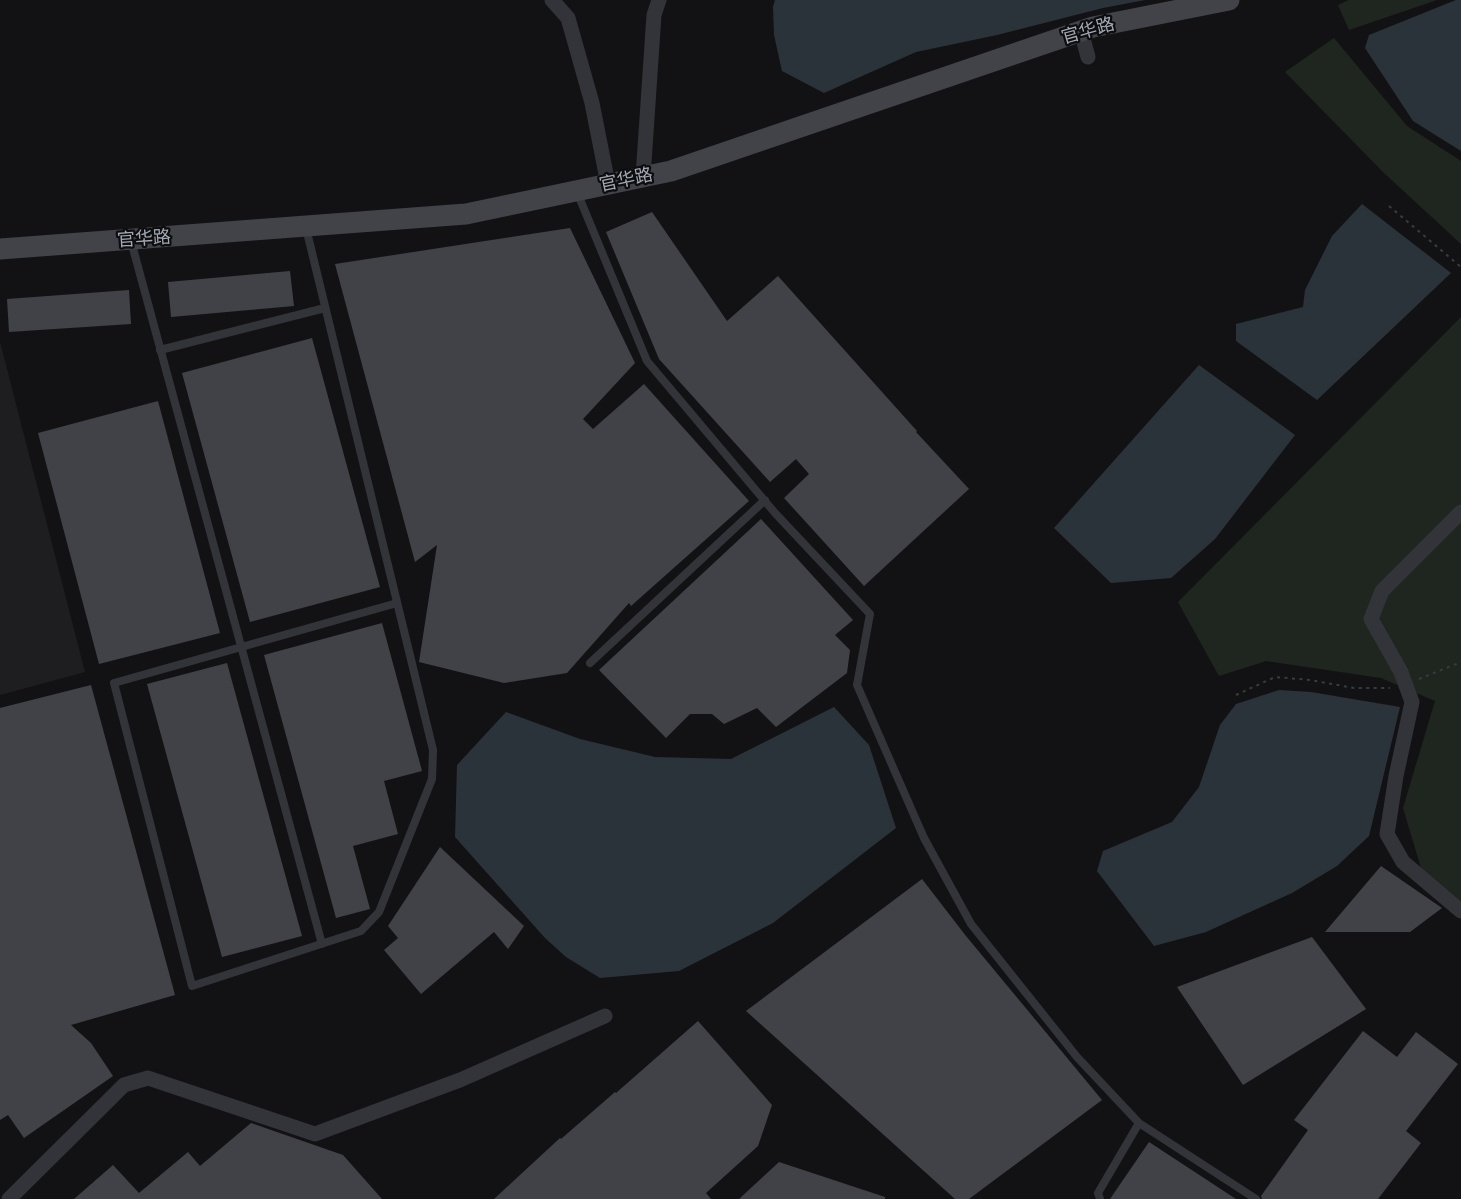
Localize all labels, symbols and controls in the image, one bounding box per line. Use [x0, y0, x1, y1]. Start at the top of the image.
street label: 官华路 [1059, 13, 1117, 49]
street label: 官华路 [597, 164, 655, 196]
street label: 官华路 [116, 226, 172, 252]

